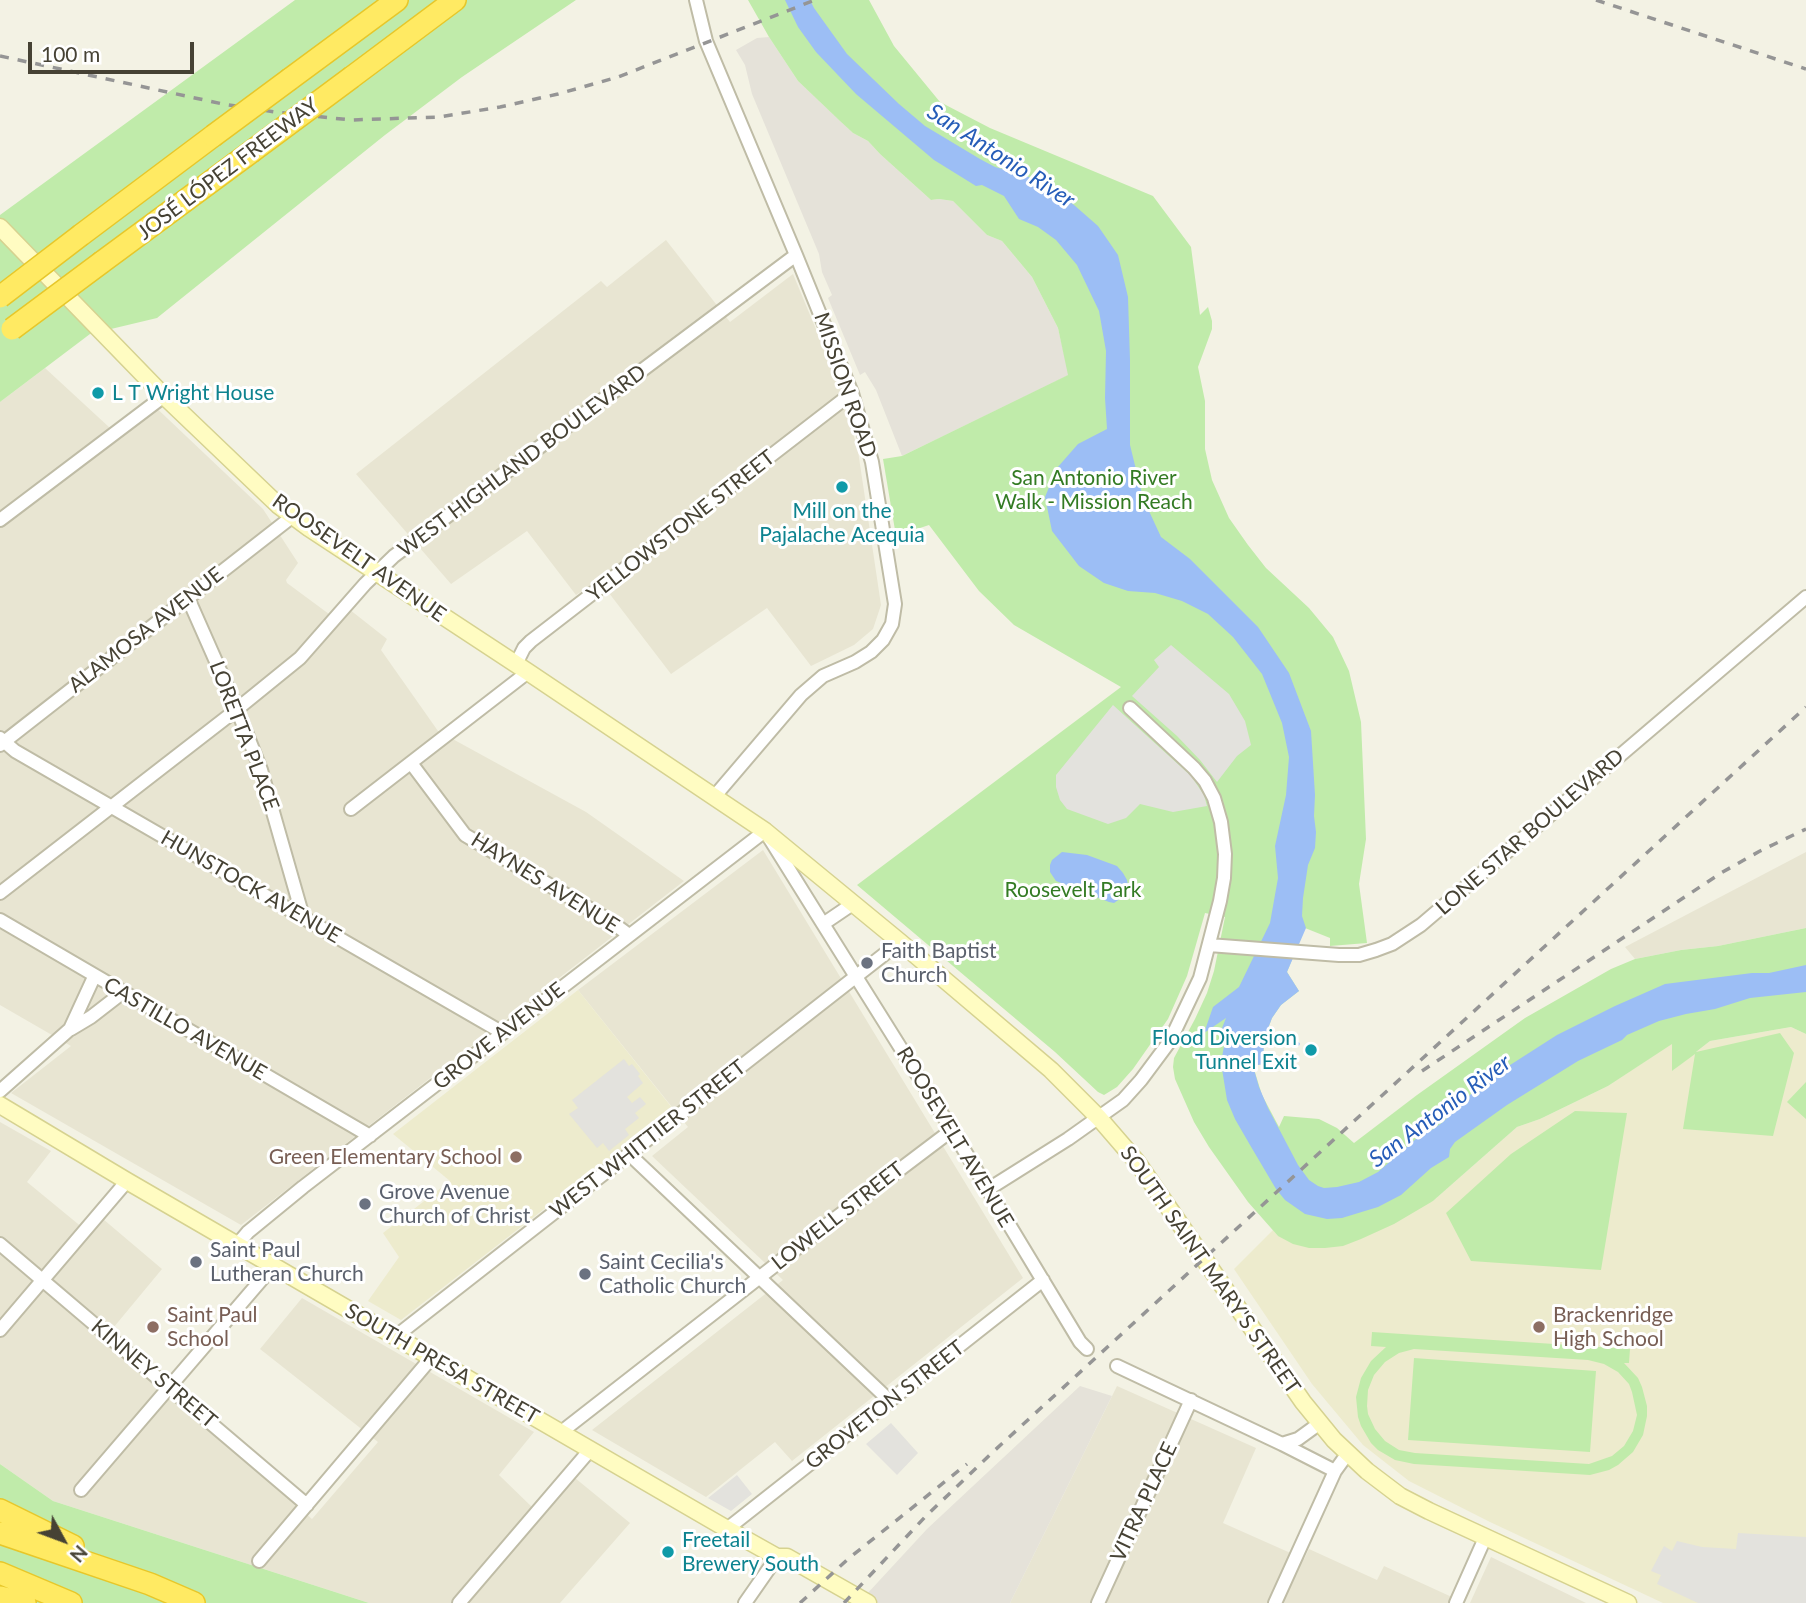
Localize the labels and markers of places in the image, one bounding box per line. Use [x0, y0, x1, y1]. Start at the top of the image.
place label: L T Wright House [112, 380, 274, 406]
marker: L T Wright House [90, 385, 106, 401]
marker: Mill on the Pajalache Acequia [834, 479, 850, 495]
place label: Mill on the Pajalache Acequia [759, 498, 925, 548]
place label: Faith Baptist Church [881, 938, 997, 988]
marker: Faith Baptist Church [859, 955, 875, 971]
place label: Flood Diversion Tunnel Exit [1152, 1025, 1297, 1075]
marker: Flood Diversion Tunnel Exit [1303, 1042, 1319, 1058]
place label: Green Elementary School [269, 1144, 502, 1170]
marker: Green Elementary School [508, 1149, 524, 1165]
place label: Grove Avenue Church of Christ [379, 1179, 530, 1229]
marker: Grove Avenue Church of Christ [357, 1196, 373, 1212]
place label: Saint Paul Lutheran Church [210, 1237, 364, 1287]
place label: Saint Cecilia's Catholic Church [599, 1249, 746, 1299]
marker: Saint Paul Lutheran Church [188, 1254, 204, 1270]
marker: Saint Cecilia's Catholic Church [577, 1266, 593, 1282]
place label: Saint Paul School [167, 1302, 258, 1352]
place label: Brackenridge High School [1553, 1302, 1673, 1352]
marker: Saint Paul School [145, 1319, 161, 1335]
marker: Brackenridge High School [1531, 1319, 1547, 1335]
place label: Freetail Brewery South [682, 1527, 819, 1577]
marker: Freetail Brewery South [660, 1544, 676, 1560]

